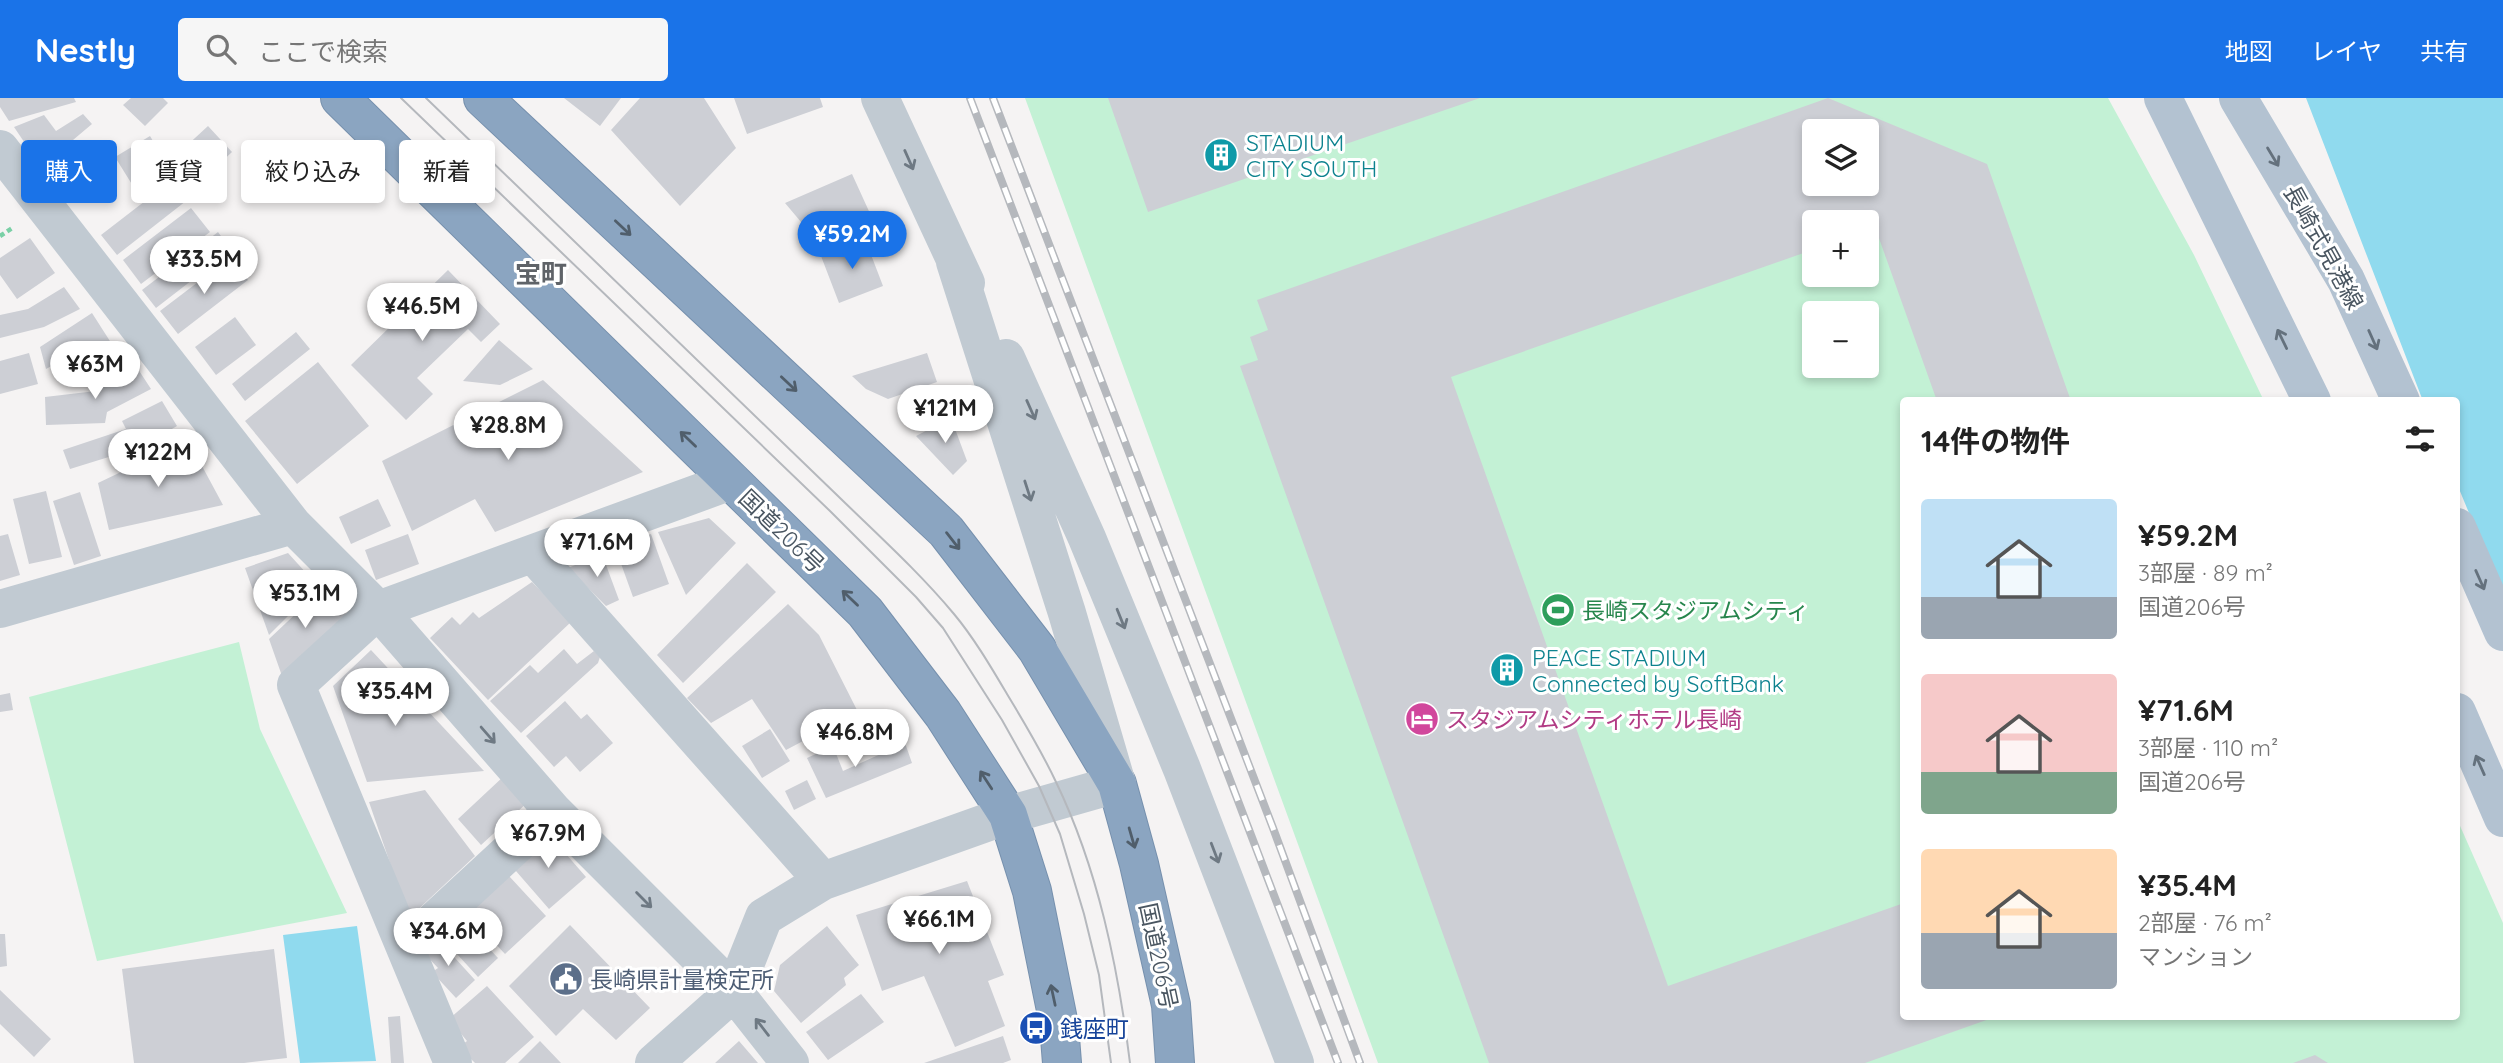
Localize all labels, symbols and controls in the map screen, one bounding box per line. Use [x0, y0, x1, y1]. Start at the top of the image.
search box [178, 18, 668, 81]
text: Nestly [35, 29, 136, 70]
icon: search [202, 30, 240, 68]
text: ここで検索 [258, 35, 388, 68]
text: 地図 [2225, 36, 2273, 66]
text: レイヤ [2311, 36, 2382, 66]
text: 共有 [2420, 36, 2468, 66]
map controls [1802, 119, 1879, 378]
button: layers [1802, 119, 1879, 196]
place label: STADIUM CITY SOUTH [1246, 128, 1377, 183]
building icon: STADIUM CITY SOUTH [1202, 136, 1240, 174]
chip: 購入 [21, 140, 117, 203]
chip: 賃貸 [131, 140, 227, 203]
chip: 絞り込み [241, 140, 385, 203]
chip: 新着 [399, 140, 495, 203]
one-way arrow [2266, 146, 2280, 166]
one-way arrow [903, 149, 916, 170]
street label: 長崎式見港線 [2278, 180, 2370, 314]
button: + [1802, 210, 1879, 287]
pin: ¥59.2M [795, 212, 909, 271]
text: ¥59.2M [814, 219, 890, 248]
one-way arrow [614, 220, 631, 237]
pin: ¥33.5M [147, 236, 261, 296]
text: ¥33.5M [166, 244, 242, 273]
district label: 宝町 [515, 257, 567, 290]
pin: ¥46.5M [365, 284, 479, 343]
text: ¥46.5M [383, 291, 461, 320]
button: − [1802, 301, 1879, 378]
one-way arrow [2367, 329, 2380, 351]
one-way arrow [2274, 330, 2288, 350]
pin: ¥63M [54, 342, 136, 401]
text: ¥63M [66, 349, 124, 378]
one-way arrow [780, 375, 797, 392]
pin: ¥121M [896, 386, 994, 445]
text: ¥121M [913, 393, 977, 422]
one-way arrow [1025, 399, 1038, 420]
pin: ¥28.8M [451, 402, 565, 462]
text: ¥28.8M [470, 410, 546, 439]
icon: filters [2401, 420, 2439, 458]
text: 14件の物件 [1921, 422, 2070, 460]
pin: ¥122M [109, 430, 207, 489]
one-way arrow [680, 430, 697, 447]
text: ¥122M [124, 437, 192, 466]
one-way arrow [1022, 479, 1035, 501]
street label: 国道206号 [733, 483, 831, 579]
text: ¥59.2M [2138, 516, 2238, 554]
pin: ¥71.6M [540, 519, 654, 579]
text: ¥71.6M [560, 527, 634, 556]
icon: home [1977, 527, 2061, 611]
one-way arrow [946, 531, 961, 549]
text: 3部屋 · 89 m² [2138, 558, 2273, 587]
one-way arrow [2474, 568, 2487, 590]
pin: ¥53.1M [248, 570, 362, 630]
text: ¥53.1M [269, 578, 341, 607]
one-way arrow [842, 590, 859, 607]
sports icon: 長崎スタジアムシティ [1539, 591, 1577, 629]
text: 国道206号 [2138, 592, 2246, 621]
place label: 長崎スタジアムシティ [1582, 596, 1809, 625]
one-way arrow [1115, 608, 1128, 629]
place label: PEACE STADIUM Connected by SoftBank [1532, 643, 1784, 698]
building icon: PEACE STADIUM Connected by SoftBank [1488, 651, 1526, 689]
pin: ¥35.4M [338, 668, 452, 728]
text: ¥35.4M [357, 676, 433, 705]
text: ¥71.6M [2138, 691, 2234, 729]
hotel icon: スタジアムシティホテル長崎 [1403, 700, 1441, 738]
icon: home [1977, 702, 2061, 786]
place label: スタジアムシティホテル長崎 [1446, 705, 1742, 734]
pin: ¥46.8M [798, 710, 912, 769]
text: ¥46.8M [816, 717, 894, 746]
one-way arrow [480, 726, 496, 744]
text: 3部屋 · 110 m² [2138, 733, 2278, 762]
one-way arrow [2473, 755, 2486, 776]
text: 国道206号 [2138, 767, 2246, 796]
one-way arrow [979, 771, 993, 791]
pin: ¥67.9M [491, 810, 605, 870]
text: ¥67.9M [510, 818, 586, 847]
one-way arrow [1126, 826, 1139, 849]
one-way arrow [1210, 841, 1223, 863]
text: ¥35.4M [2138, 866, 2237, 904]
icon: home [1977, 877, 2061, 961]
one-way arrow [635, 892, 652, 909]
pin: ¥66.1M [882, 896, 996, 956]
street label: 国道206号 [1134, 900, 1184, 1012]
text: ¥66.1M [903, 904, 975, 933]
pin: ¥34.6M [391, 908, 505, 968]
text: 2部屋 · 76 m² [2138, 908, 2272, 937]
text: ¥34.6M [410, 916, 486, 945]
text: マンション [2138, 942, 2253, 971]
public building icon: 長崎県計量検定所 [547, 960, 585, 998]
place label: 長崎県計量検定所 [590, 965, 774, 994]
one-way arrow [1046, 984, 1060, 1007]
bus stop icon: 銭座町 [1017, 1009, 1055, 1047]
place label: 銭座町 [1060, 1014, 1129, 1043]
one-way arrow [755, 1019, 770, 1037]

